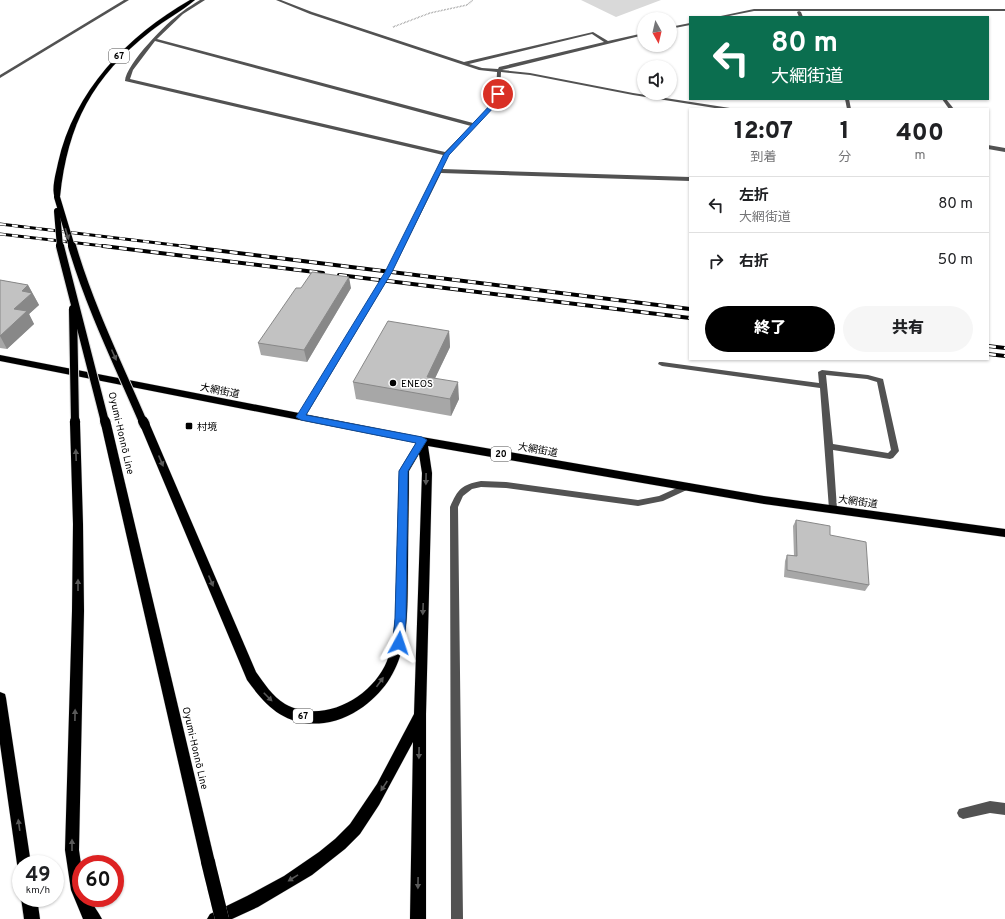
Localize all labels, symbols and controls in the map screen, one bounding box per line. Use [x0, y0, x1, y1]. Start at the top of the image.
north arrow [637, 12, 677, 52]
map controls [637, 12, 677, 100]
text: 80 m [771, 26, 838, 62]
icon: left [705, 32, 757, 84]
road number: 67 [109, 49, 129, 63]
button: sound [637, 60, 677, 100]
text: 大網街道 [771, 66, 843, 89]
pin [481, 77, 515, 111]
icon: arrive [487, 83, 509, 105]
text: 12:07 [734, 117, 793, 147]
text: 1 [840, 117, 850, 147]
text: 400 [896, 119, 944, 149]
text: m [915, 148, 926, 164]
text: 到着 [751, 150, 777, 166]
text: 分 [838, 150, 851, 166]
text: 左折 [739, 187, 769, 206]
icon: left [705, 194, 727, 216]
text: 80 m [938, 195, 973, 214]
text: 大網街道 [739, 210, 791, 226]
one-way arrow [65, 228, 71, 240]
icon: right [705, 250, 727, 272]
text: 50 m [938, 251, 973, 270]
text: 右折 [739, 253, 769, 272]
button: 終了 [705, 306, 835, 352]
button: 共有 [843, 306, 973, 352]
one-way arrow [111, 350, 117, 361]
marker: ENEOS [388, 378, 398, 388]
place label: ENEOS [401, 378, 433, 391]
street label: 大網街道 [199, 381, 241, 402]
street label: Oyumi-Honnō Line [105, 391, 136, 476]
marker: 村境 [184, 421, 194, 431]
place label: 村境 [197, 421, 217, 434]
street label: 大網街道 [517, 441, 559, 460]
road number: 20 [491, 447, 511, 461]
one-way arrow [73, 448, 79, 461]
one-way arrow [158, 456, 164, 468]
one-way arrow [423, 473, 430, 485]
street label: 大網街道 [837, 493, 879, 512]
one-way arrow [208, 575, 214, 586]
one-way arrow [75, 578, 81, 591]
one-way arrow [420, 603, 426, 616]
position arrow [378, 622, 420, 664]
one-way arrow [376, 677, 384, 687]
one-way arrow [263, 692, 273, 702]
street label: Oyumi-Honnō Line [179, 706, 210, 791]
one-way arrow [72, 708, 78, 721]
road number: 67 [293, 709, 313, 723]
one-way arrow [416, 747, 422, 760]
one-way arrow [380, 781, 387, 792]
one-way arrow [16, 819, 22, 831]
one-way arrow [69, 838, 75, 851]
speed limit sign: 60 [72, 855, 124, 907]
text: 49 [25, 863, 51, 889]
one-way arrow [287, 874, 299, 881]
one-way arrow [415, 877, 421, 890]
text: km/h [26, 884, 50, 897]

